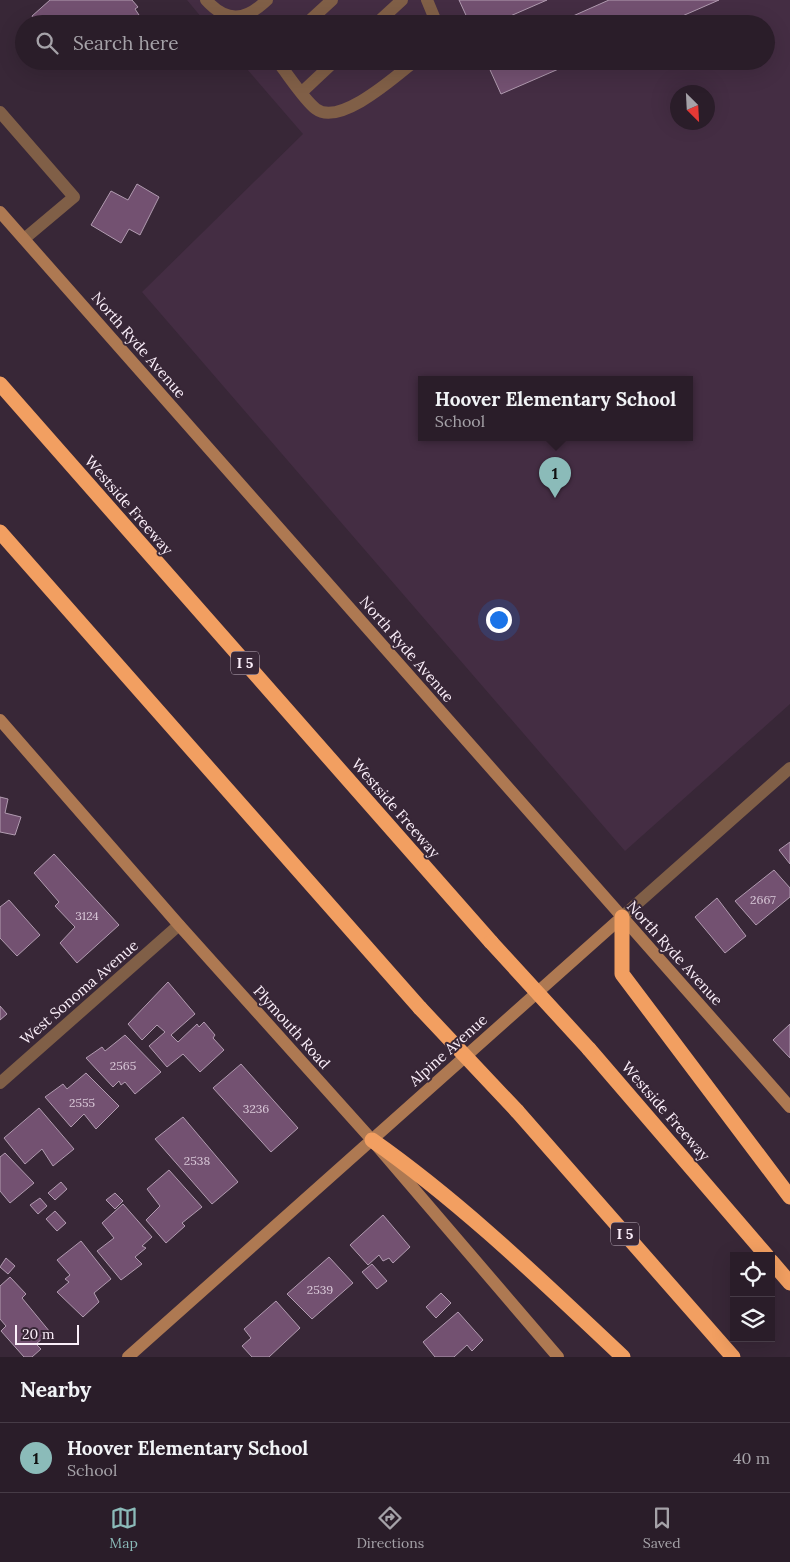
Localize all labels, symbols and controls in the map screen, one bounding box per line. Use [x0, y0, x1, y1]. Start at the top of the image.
search box [15, 15, 775, 70]
icon: search [33, 29, 61, 57]
text: Search here [73, 31, 179, 55]
north arrow [670, 85, 715, 130]
street label: North Ryde Avenue [88, 288, 190, 402]
popup [418, 376, 693, 441]
text: Hoover Elementary School [435, 387, 676, 411]
text: School [435, 411, 485, 431]
street label: Westside Freeway [81, 451, 177, 559]
pin: 1 [539, 457, 571, 498]
street label: North Ryde Avenue [356, 592, 458, 706]
your location [486, 607, 512, 633]
road number: I 5 [231, 651, 259, 674]
street label: Westside Freeway [348, 754, 444, 862]
house number: 2667 [750, 892, 776, 907]
street label: North Ryde Avenue [623, 897, 727, 1009]
house number: 3124 [75, 908, 99, 923]
street label: West Sonoma Avenue [16, 936, 142, 1048]
street label: Plymouth Road [250, 981, 334, 1073]
street label: Alpine Avenue [404, 1010, 491, 1091]
street label: Westside Freeway [618, 1057, 714, 1165]
house number: 2565 [110, 1058, 136, 1073]
house number: 2555 [69, 1095, 95, 1110]
house number: 3236 [243, 1101, 269, 1116]
house number: 2538 [184, 1153, 210, 1168]
road number: I 5 [611, 1222, 639, 1246]
map controls [730, 1252, 775, 1342]
button: locate [730, 1252, 775, 1297]
house number: 2539 [307, 1282, 333, 1297]
button: layers [730, 1297, 775, 1342]
scale bar [15, 1322, 79, 1345]
text: 20 m [22, 1325, 54, 1343]
text: Nearby [20, 1376, 91, 1403]
text: Hoover Elementary School [67, 1436, 308, 1460]
text: 1 [33, 1448, 39, 1468]
text: 40 m [733, 1448, 770, 1468]
text: School [67, 1460, 117, 1480]
tab: Map [109, 1504, 138, 1552]
tab: Directions [356, 1504, 424, 1552]
tab: Saved [643, 1504, 681, 1552]

